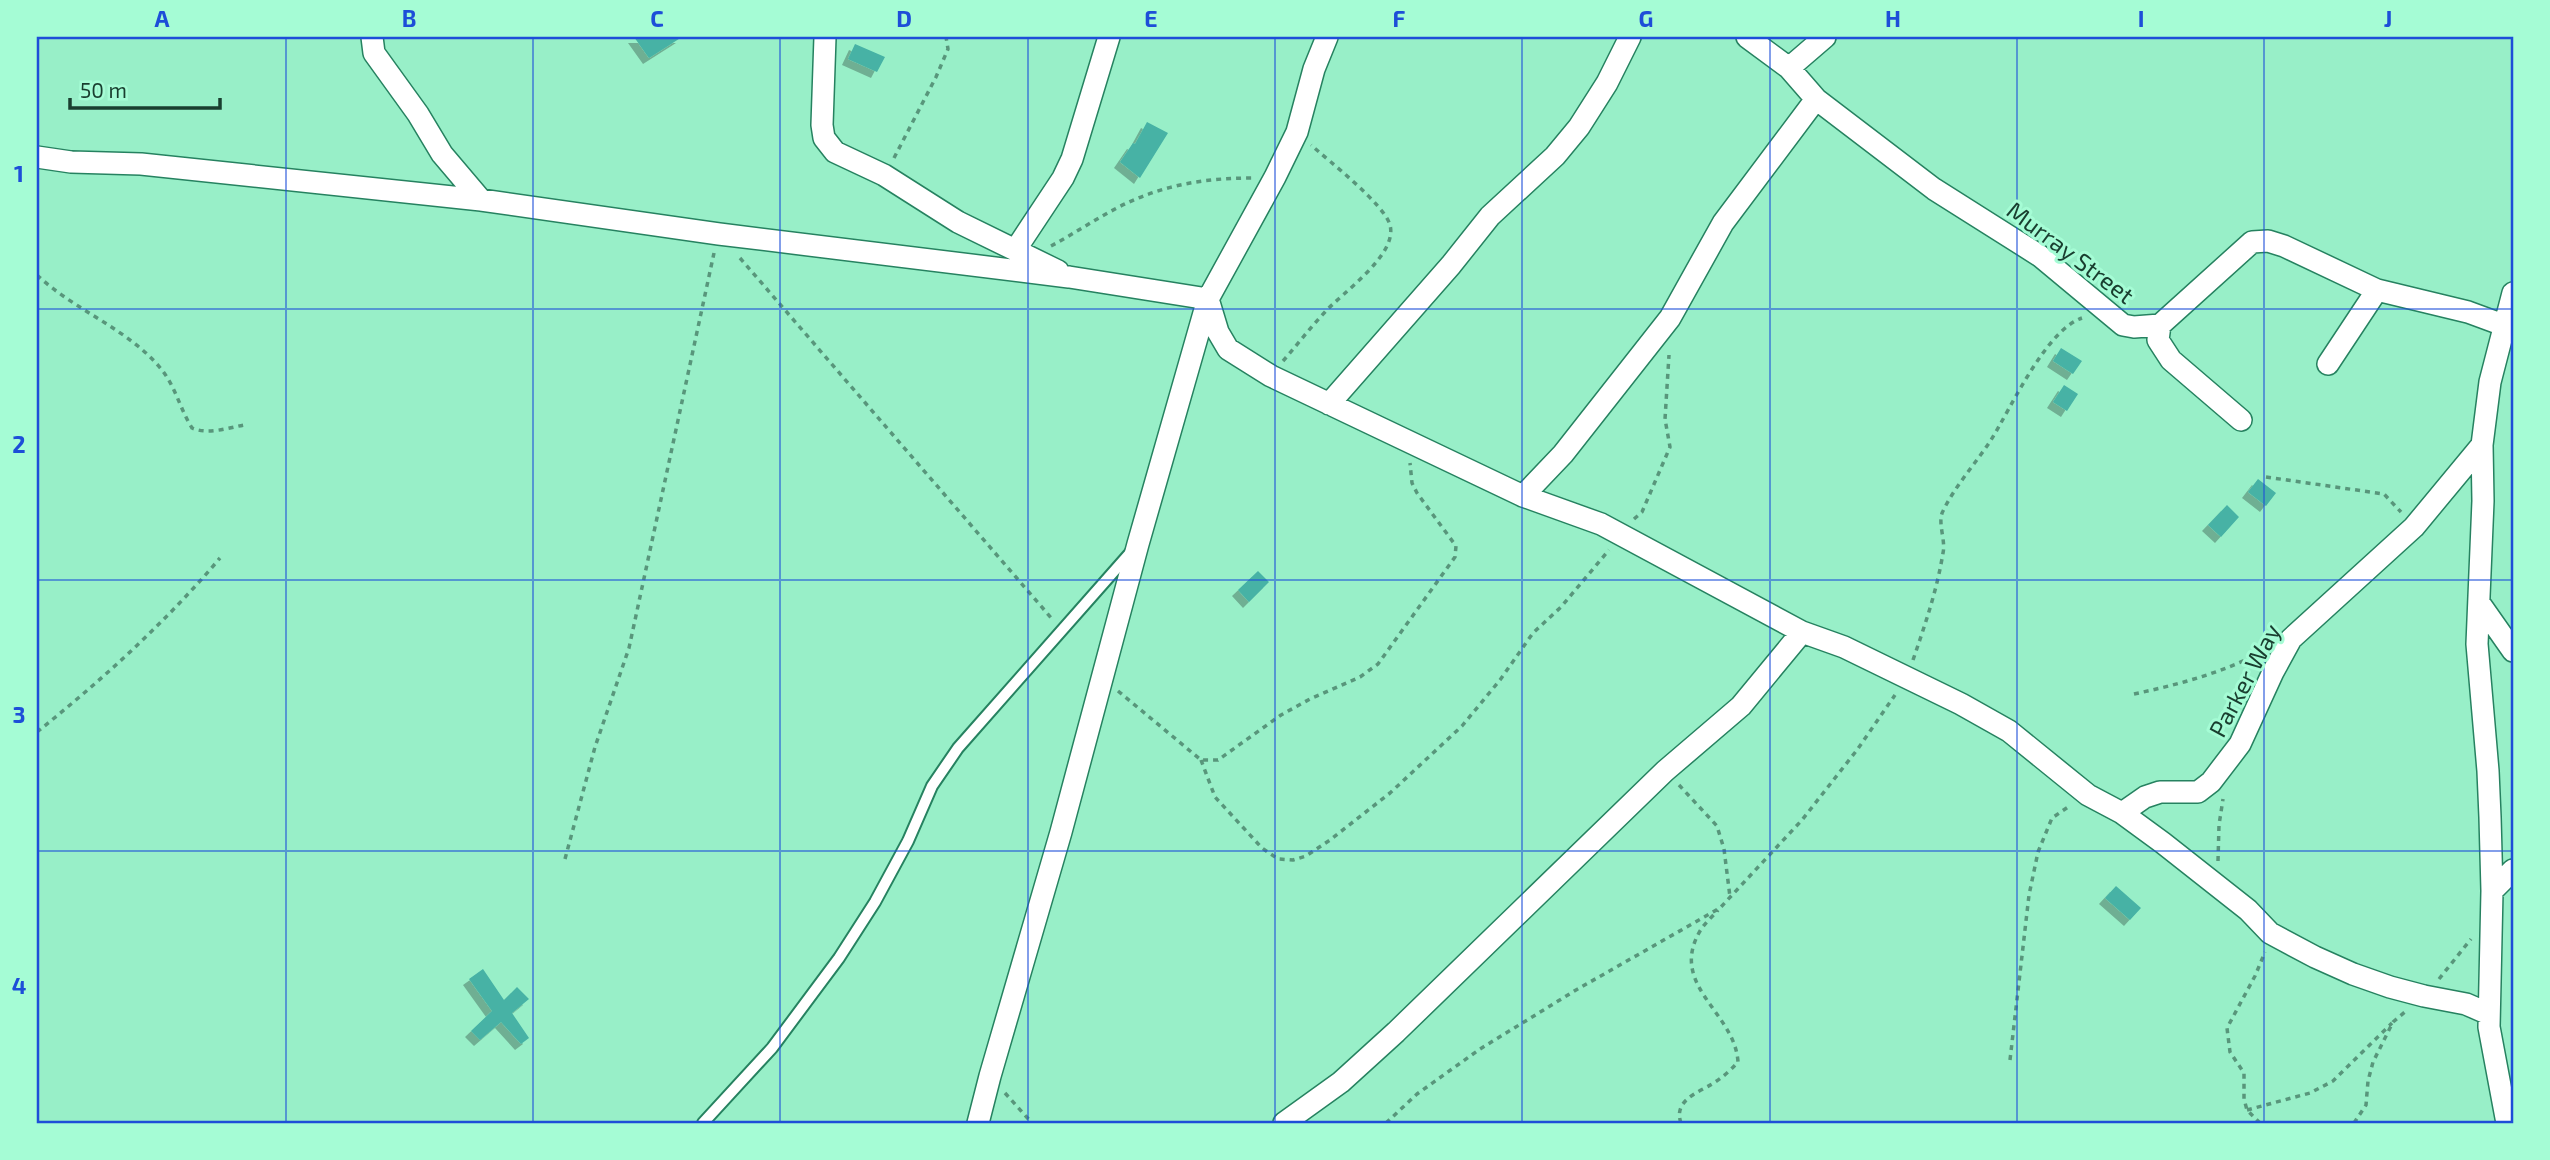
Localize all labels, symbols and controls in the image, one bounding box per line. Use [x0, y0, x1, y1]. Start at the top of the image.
text: A [154, 4, 170, 32]
text: B [402, 4, 416, 32]
text: C [650, 4, 664, 32]
text: D [896, 4, 912, 32]
text: E [1144, 4, 1158, 32]
text: F [1393, 4, 1406, 32]
text: G [1639, 4, 1653, 32]
text: H [1885, 4, 1901, 32]
text: I [2138, 4, 2144, 32]
text: J [2384, 4, 2392, 32]
scale bar [70, 66, 220, 110]
text: 50 m [80, 77, 127, 102]
text: 1 [14, 159, 24, 187]
street label: Murray Street [2002, 195, 2140, 309]
text: 2 [12, 430, 26, 458]
street label: Parker Way [2202, 618, 2286, 742]
text: 3 [12, 700, 26, 728]
text: 4 [12, 971, 26, 999]

